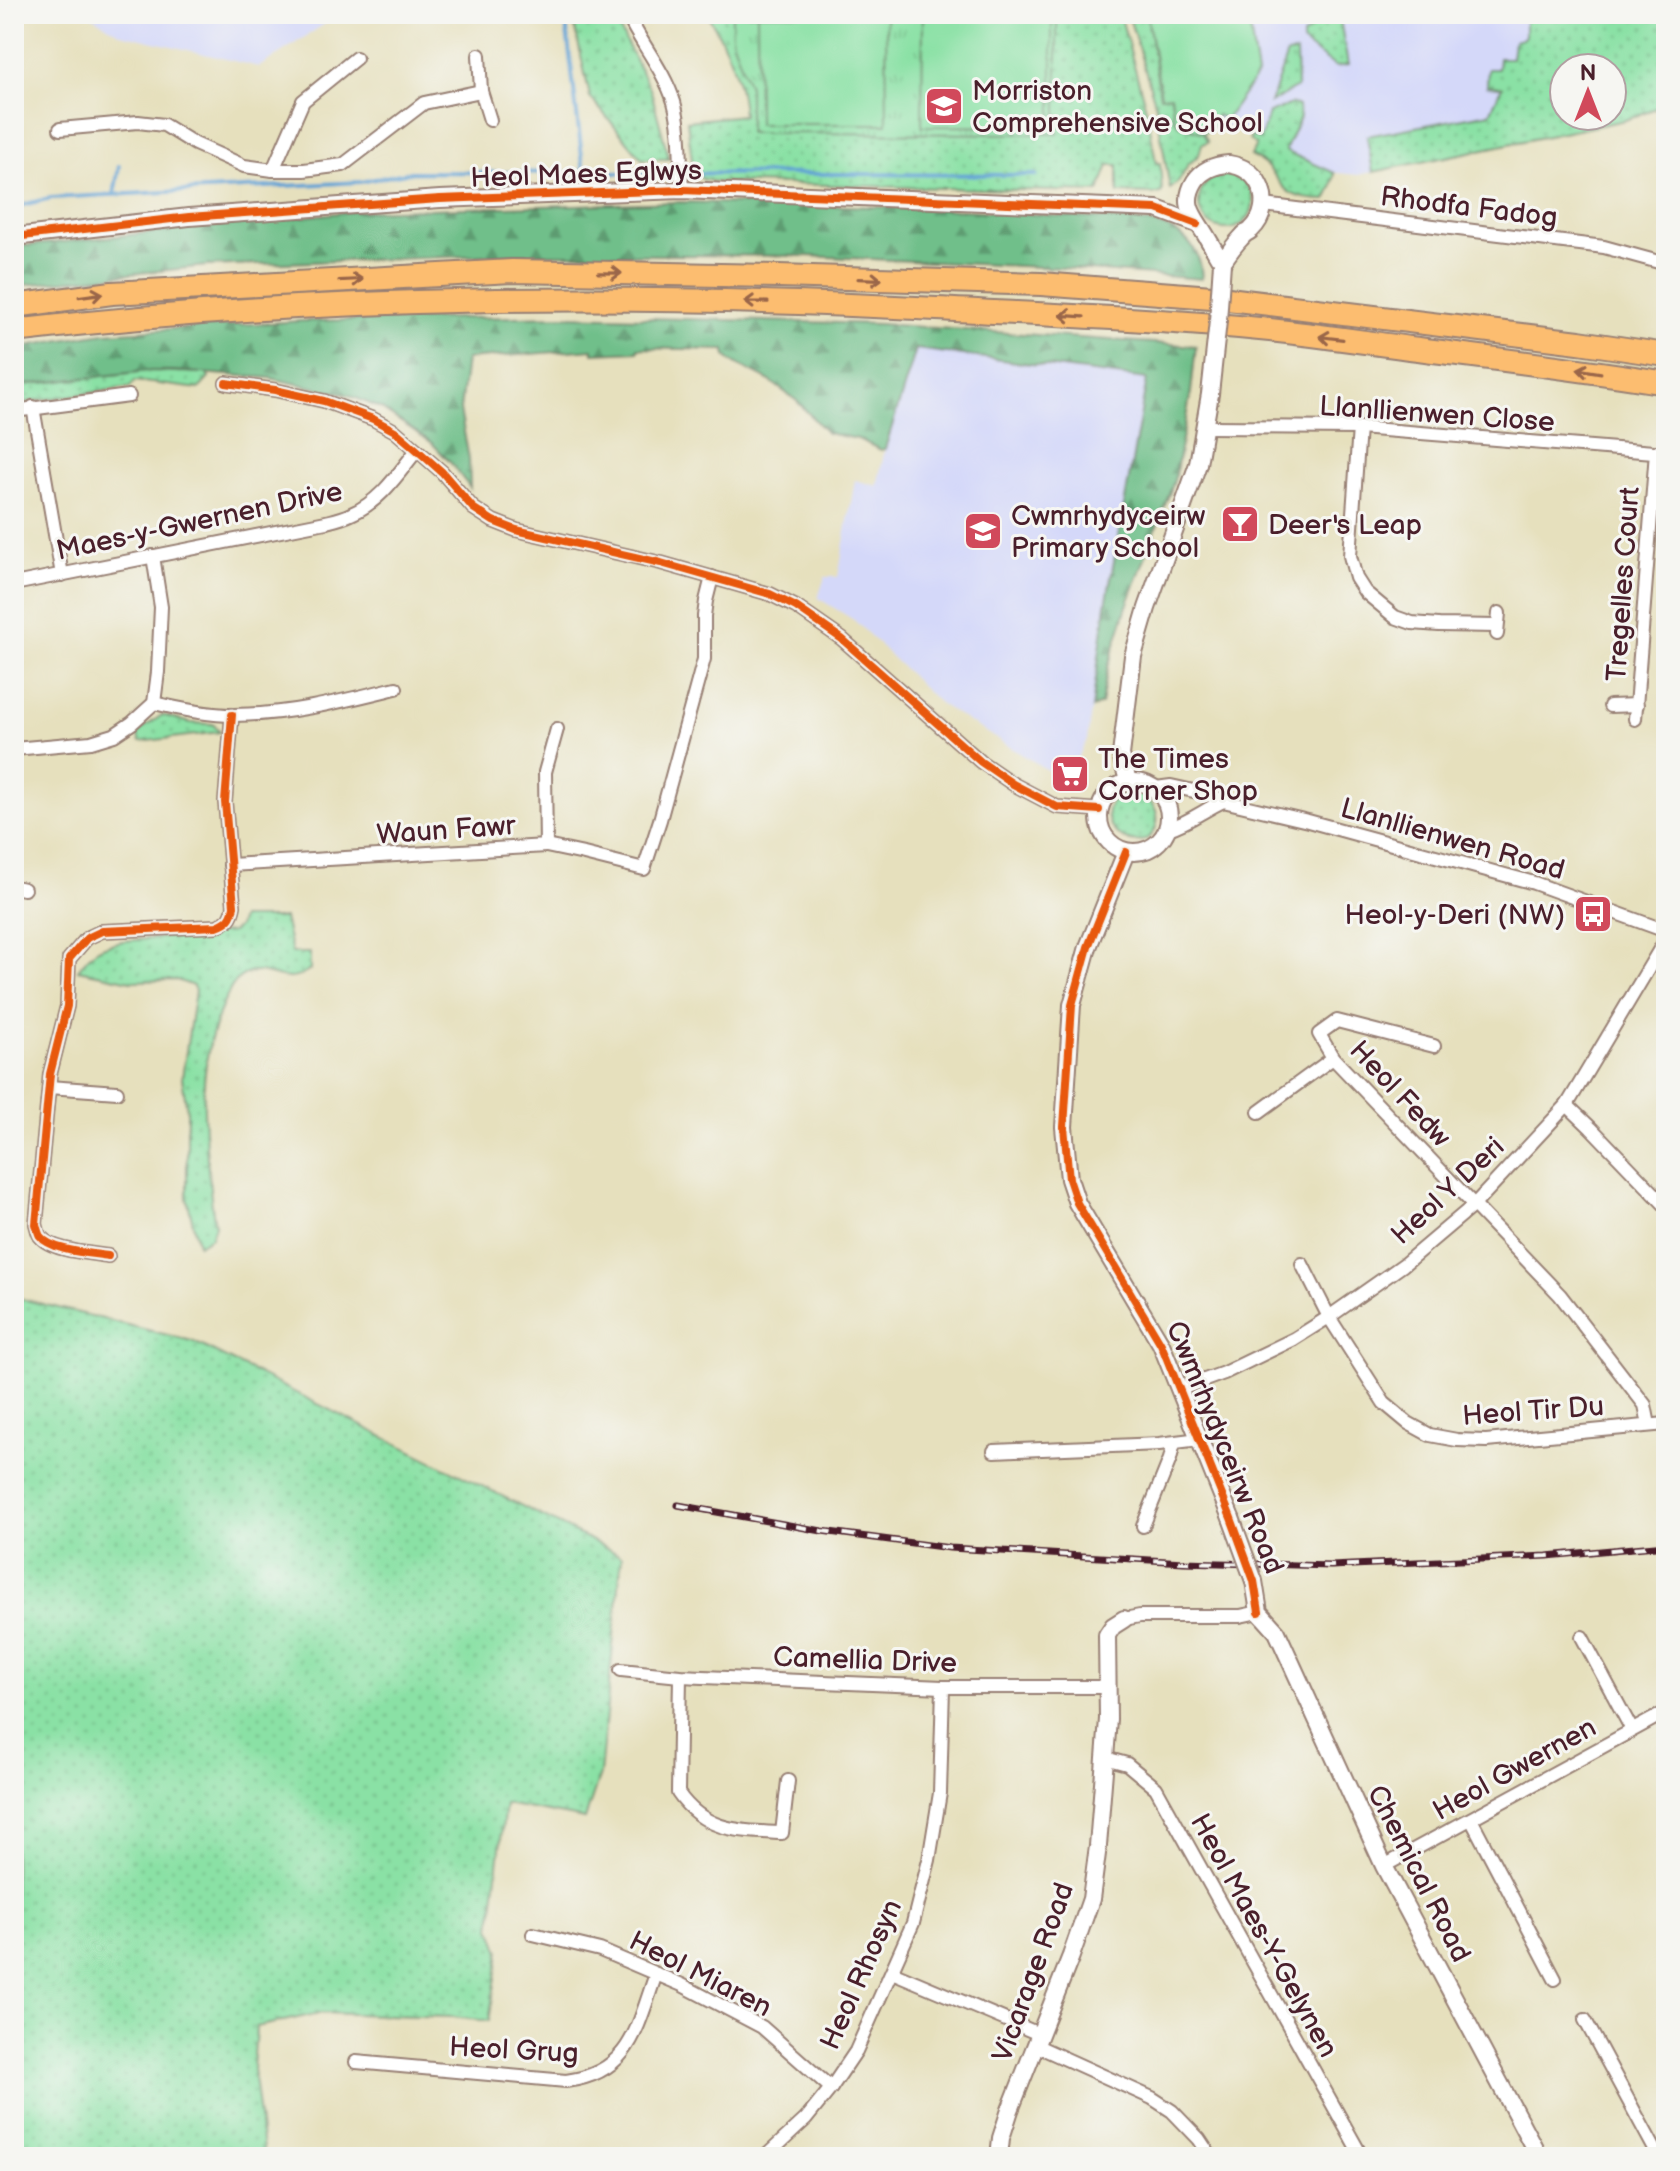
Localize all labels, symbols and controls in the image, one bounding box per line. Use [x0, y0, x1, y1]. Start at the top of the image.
north arrow [1548, 52, 1628, 132]
text: N [1580, 60, 1596, 87]
place label: Morriston Comprehensive School [972, 75, 1263, 140]
school or university icon: Morriston Comprehensive School [923, 85, 965, 127]
street label: Heol Maes Eglwys [470, 154, 702, 195]
street label: Rhodfa Fadog [1378, 180, 1559, 235]
one-way arrow [596, 265, 623, 281]
one-way arrow [337, 272, 364, 287]
one-way arrow [856, 272, 883, 287]
one-way arrow [77, 288, 104, 303]
one-way arrow [743, 294, 770, 309]
one-way arrow [1059, 308, 1086, 323]
one-way arrow [1319, 330, 1344, 345]
one-way arrow [1577, 362, 1602, 377]
street label: Llanllienwen Close [1318, 390, 1556, 439]
street label: Maes-y-Gwernen Drive [53, 475, 345, 568]
street label: Tregelles Court [1600, 485, 1647, 682]
place label: Cwmrhydyceirw Primary School [1011, 500, 1205, 565]
bar icon: Deer's Leap [1219, 503, 1261, 545]
place label: Deer's Leap [1268, 509, 1422, 542]
school or university icon: Cwmrhydyceirw Primary School [962, 510, 1004, 552]
place label: The Times Corner Shop [1098, 743, 1258, 808]
supermarket icon: The Times Corner Shop [1049, 753, 1091, 795]
street label: Llanllienwen Road [1337, 792, 1568, 887]
street label: Waun Fawr [375, 809, 518, 852]
bus stop icon: Heol-y-Deri (NW) [1572, 893, 1614, 935]
place label: Heol-y-Deri (NW) [1344, 899, 1565, 932]
street label: Heol Fedw [1342, 1034, 1457, 1154]
street label: Heol Y Deri [1385, 1131, 1511, 1252]
street label: Cwmrhydyceirw Road [1159, 1316, 1290, 1579]
street label: Heol Tir Du [1461, 1390, 1605, 1433]
street label: Camellia Drive [773, 1641, 957, 1680]
street label: Heol Gwernen [1427, 1711, 1602, 1828]
street label: Chemical Road [1360, 1780, 1477, 1968]
street label: Heol Maes-Y-Gelynen [1183, 1808, 1344, 2063]
street label: Vicarage Road [986, 1879, 1081, 2067]
street label: Heol Rhosyn [814, 1895, 909, 2055]
street label: Heol Miaren [624, 1924, 777, 2024]
street label: Heol Grug [448, 2031, 580, 2070]

